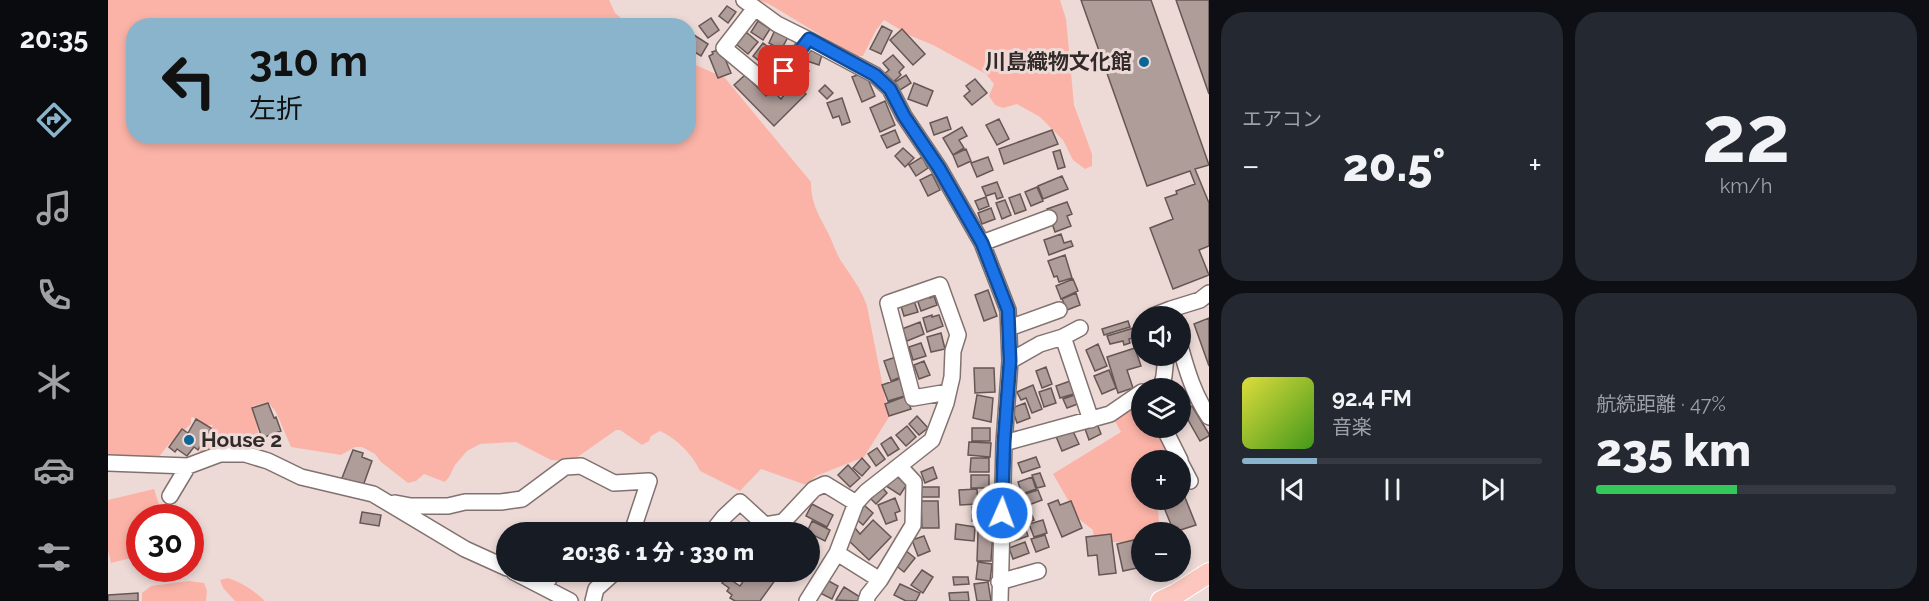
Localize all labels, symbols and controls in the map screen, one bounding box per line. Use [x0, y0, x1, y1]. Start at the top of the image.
text: 20:35 [20, 23, 88, 54]
text: 310 m [249, 37, 368, 86]
icon: left [150, 42, 228, 120]
pin [758, 45, 809, 96]
place label: 川島織物文化館 [985, 49, 1132, 74]
icon: arrive [767, 54, 800, 87]
marker: 川島織物文化館 [1137, 55, 1151, 69]
text: 22 [1702, 89, 1790, 180]
text: 左折 [249, 93, 303, 124]
icon: directions [33, 99, 75, 141]
text: エアコン [1242, 107, 1322, 131]
text: 20.5° [1343, 139, 1445, 192]
text: − [1242, 146, 1260, 185]
text: + [1528, 146, 1542, 185]
text: km/h [1720, 174, 1772, 198]
icon: music [33, 187, 75, 229]
icon: phone [33, 274, 75, 316]
map controls [1131, 306, 1191, 582]
button: sound [1131, 306, 1191, 366]
icon: climate [33, 361, 75, 403]
button: layers [1131, 378, 1191, 438]
text: 92.4 FM [1332, 385, 1412, 411]
text: 航続距離 · 47% [1596, 392, 1726, 416]
text: 音楽 [1332, 415, 1372, 439]
text: 235 km [1596, 424, 1751, 477]
place label: House 2 [201, 427, 282, 452]
marker: House 2 [182, 433, 196, 447]
icon: car [33, 449, 75, 491]
button: + [1131, 450, 1191, 510]
icon: previous [1276, 473, 1309, 506]
icon: pause [1376, 473, 1409, 506]
icon: next [1476, 473, 1509, 506]
position arrow [970, 481, 1034, 545]
speed limit sign: 30 [126, 504, 204, 582]
button: − [1131, 522, 1191, 582]
icon: filters [33, 536, 75, 578]
text: 20:36 · 1 分 · 330 m [562, 539, 754, 565]

